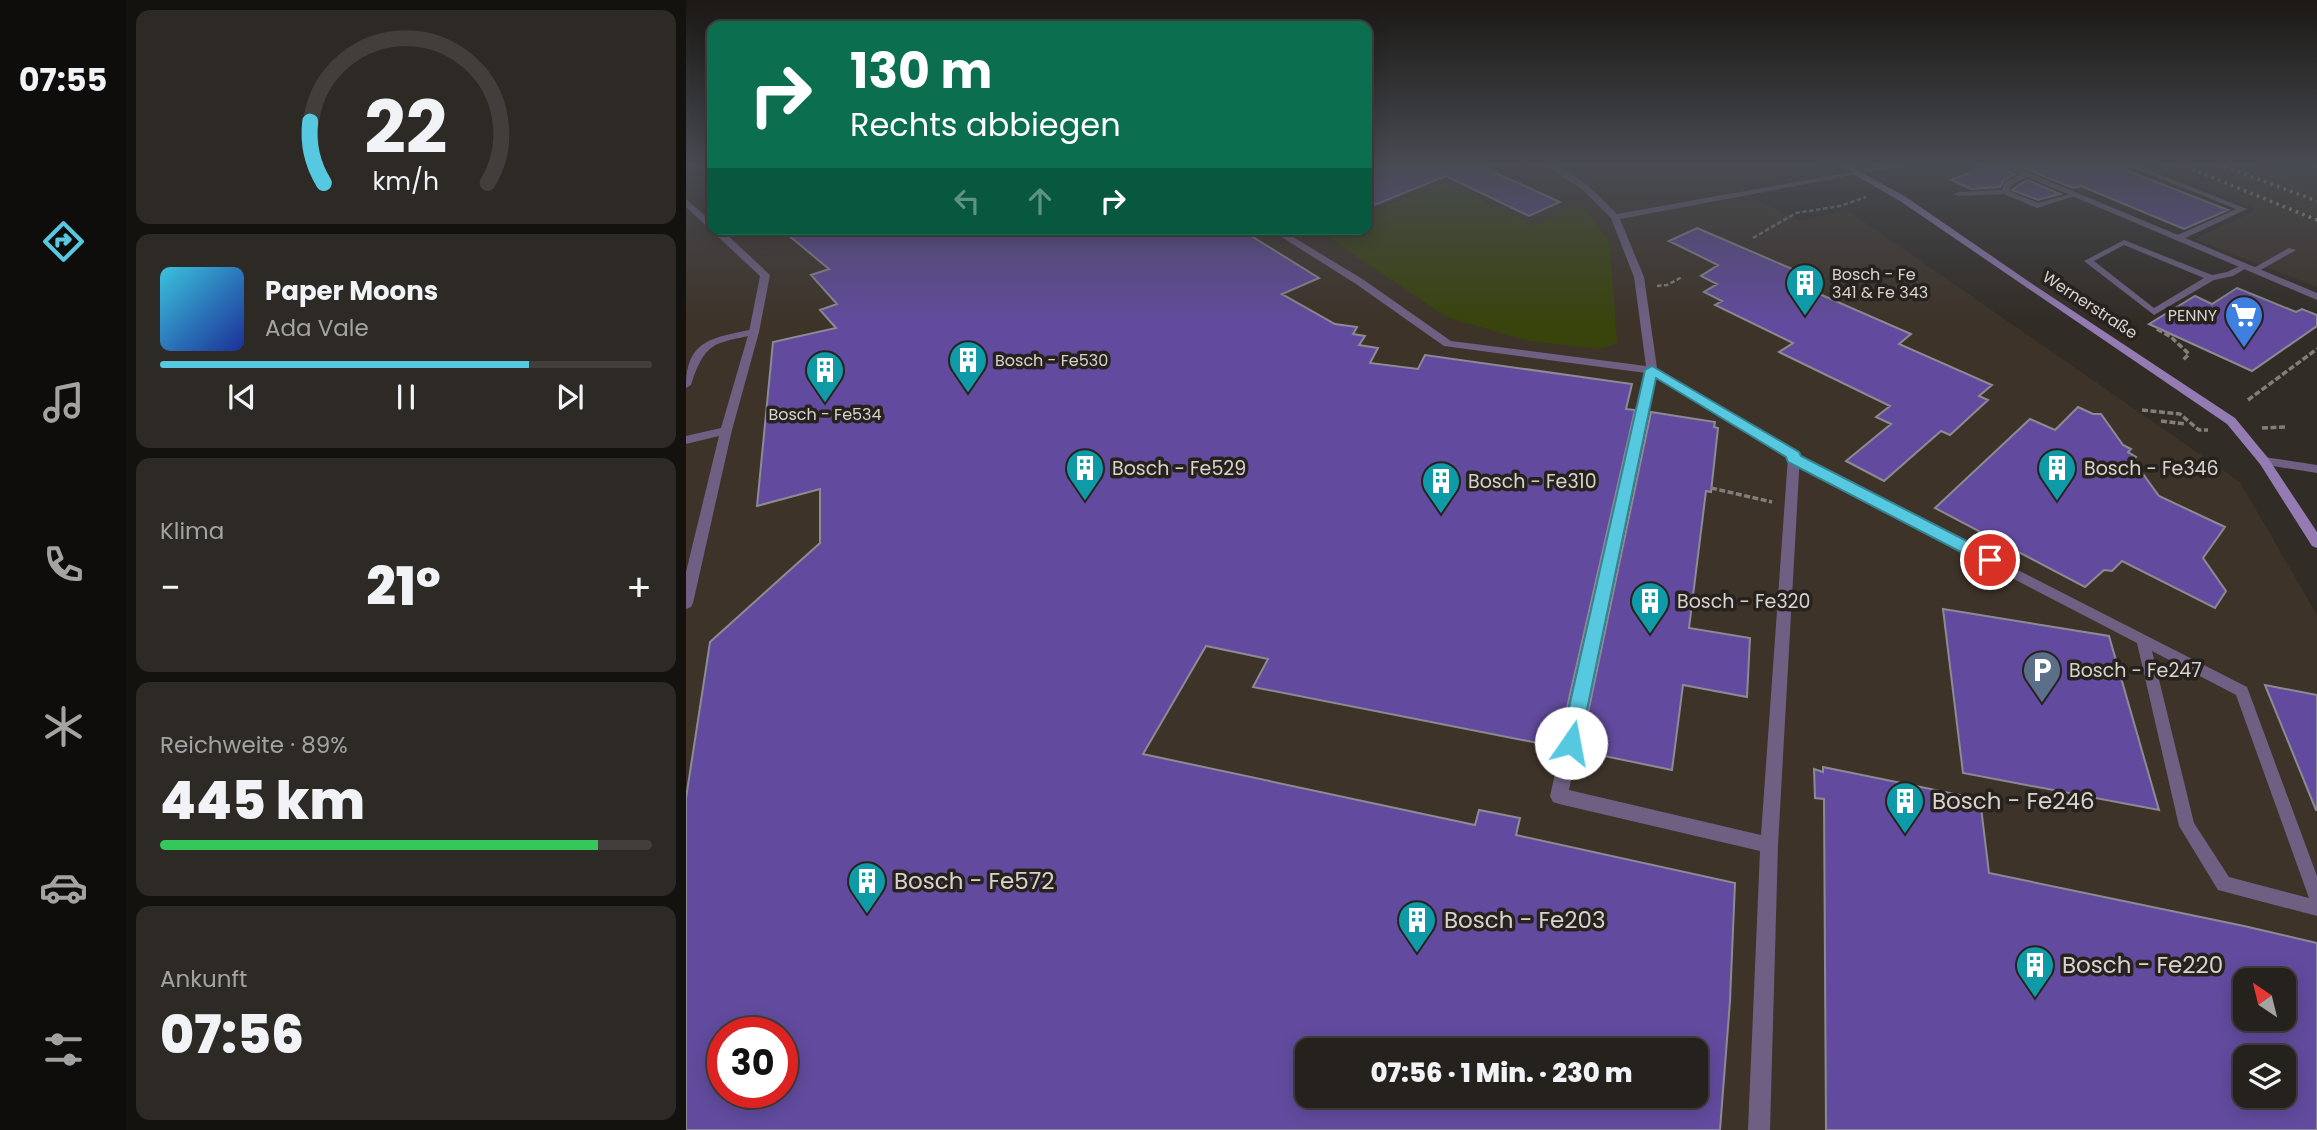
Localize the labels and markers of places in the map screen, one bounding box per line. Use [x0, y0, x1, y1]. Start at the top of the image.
building icon: Bosch - Fe 341 & Fe 343 [1784, 262, 1826, 317]
place label: Bosch - Fe 341 & Fe 343 [1832, 263, 1928, 304]
supermarket icon: PENNY [2223, 294, 2265, 349]
place label: PENNY [2168, 304, 2218, 327]
building icon: Bosch - Fe530 [947, 339, 989, 394]
building icon: Bosch - Fe534 [804, 349, 846, 404]
place label: Bosch - Fe530 [995, 349, 1108, 372]
place label: Bosch - Fe534 [768, 403, 882, 426]
building icon: Bosch - Fe529 [1064, 447, 1106, 502]
building icon: Bosch - Fe346 [2036, 447, 2078, 502]
place label: Bosch - Fe529 [1112, 455, 1246, 482]
place label: Bosch - Fe346 [2084, 455, 2219, 482]
building icon: Bosch - Fe310 [1420, 460, 1462, 515]
place label: Bosch - Fe310 [1468, 468, 1597, 495]
pin [1960, 530, 2020, 590]
building icon: Bosch - Fe320 [1629, 580, 1671, 635]
place label: Bosch - Fe320 [1677, 588, 1810, 615]
parking icon: Bosch - Fe247 [2021, 649, 2063, 704]
place label: Bosch - Fe247 [2069, 657, 2202, 684]
building icon: Bosch - Fe246 [1884, 780, 1926, 835]
place label: Bosch - Fe246 [1932, 785, 2095, 817]
building icon: Bosch - Fe572 [846, 860, 888, 915]
place label: Bosch - Fe572 [894, 865, 1055, 897]
building icon: Bosch - Fe203 [1396, 899, 1438, 954]
place label: Bosch - Fe203 [1444, 904, 1606, 936]
building icon: Bosch - Fe220 [2014, 944, 2056, 999]
place label: Bosch - Fe220 [2062, 949, 2223, 981]

